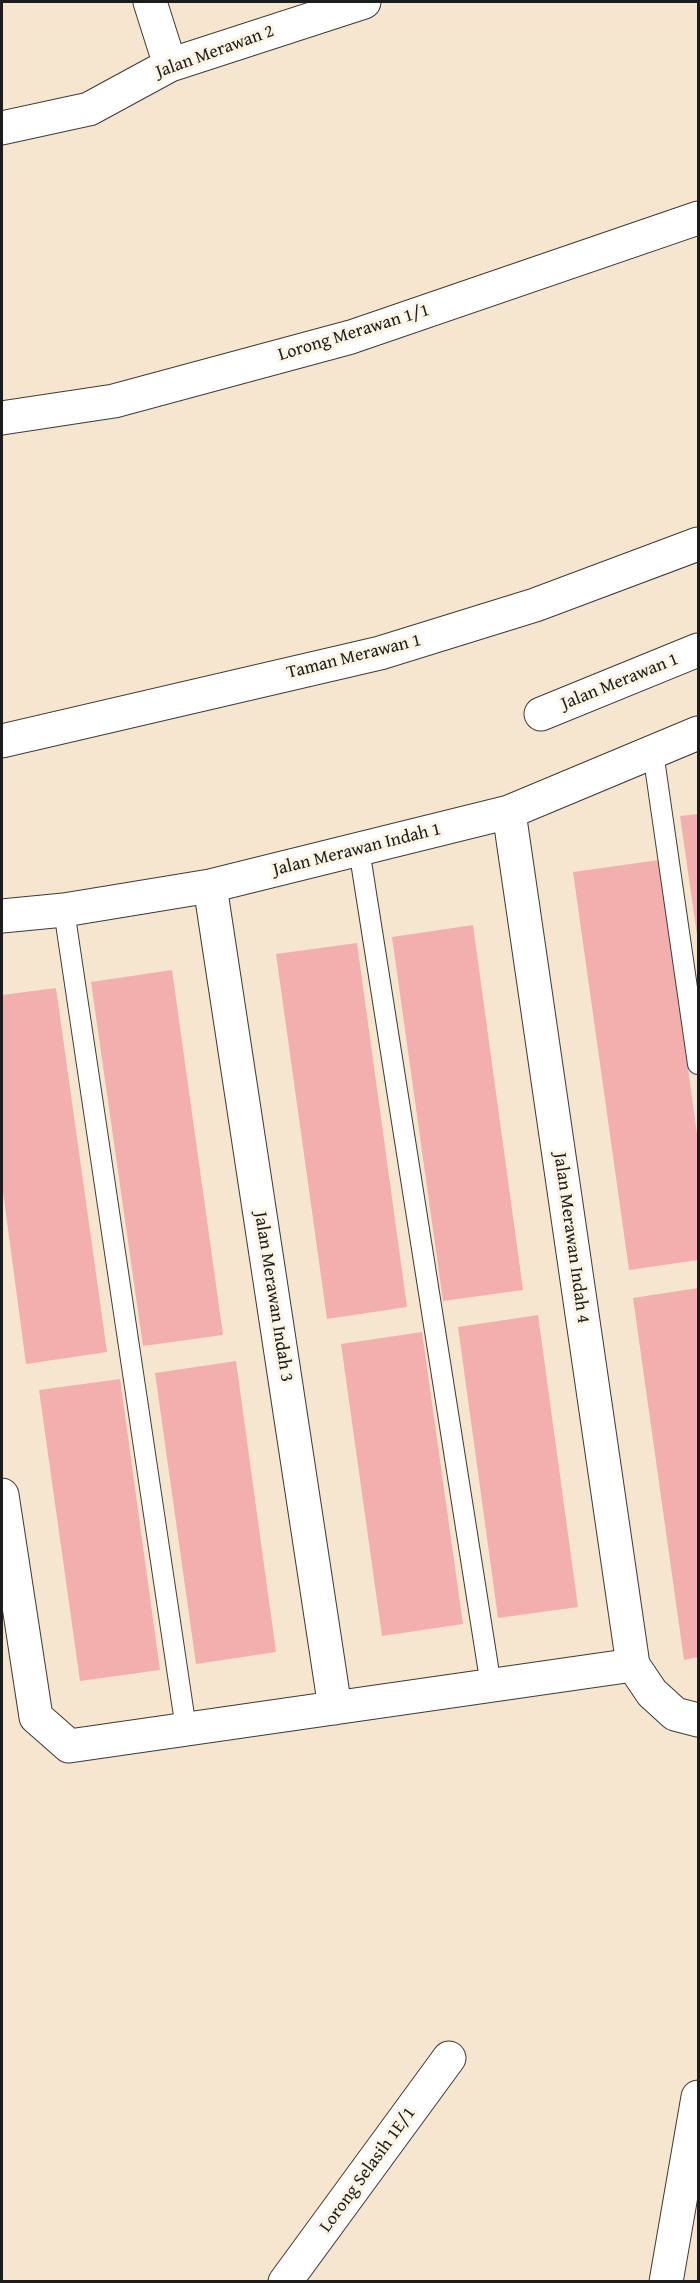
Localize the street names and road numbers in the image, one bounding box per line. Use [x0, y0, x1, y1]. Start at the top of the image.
street label: Jalan Merawan 2 [153, 21, 277, 83]
street label: Lorong Merawan 1/1 [276, 300, 432, 366]
street label: Taman Merawan 1 [285, 630, 423, 684]
street label: Jalan Merawan 1 [558, 649, 682, 715]
street label: Jalan Merawan Indah 1 [271, 819, 443, 881]
street label: Jalan Merawan Indah 4 [548, 1151, 594, 1325]
street label: Jalan Merawan Indah 3 [249, 1210, 297, 1384]
street label: Lorong Selasih 1E/1 [315, 2103, 421, 2237]

